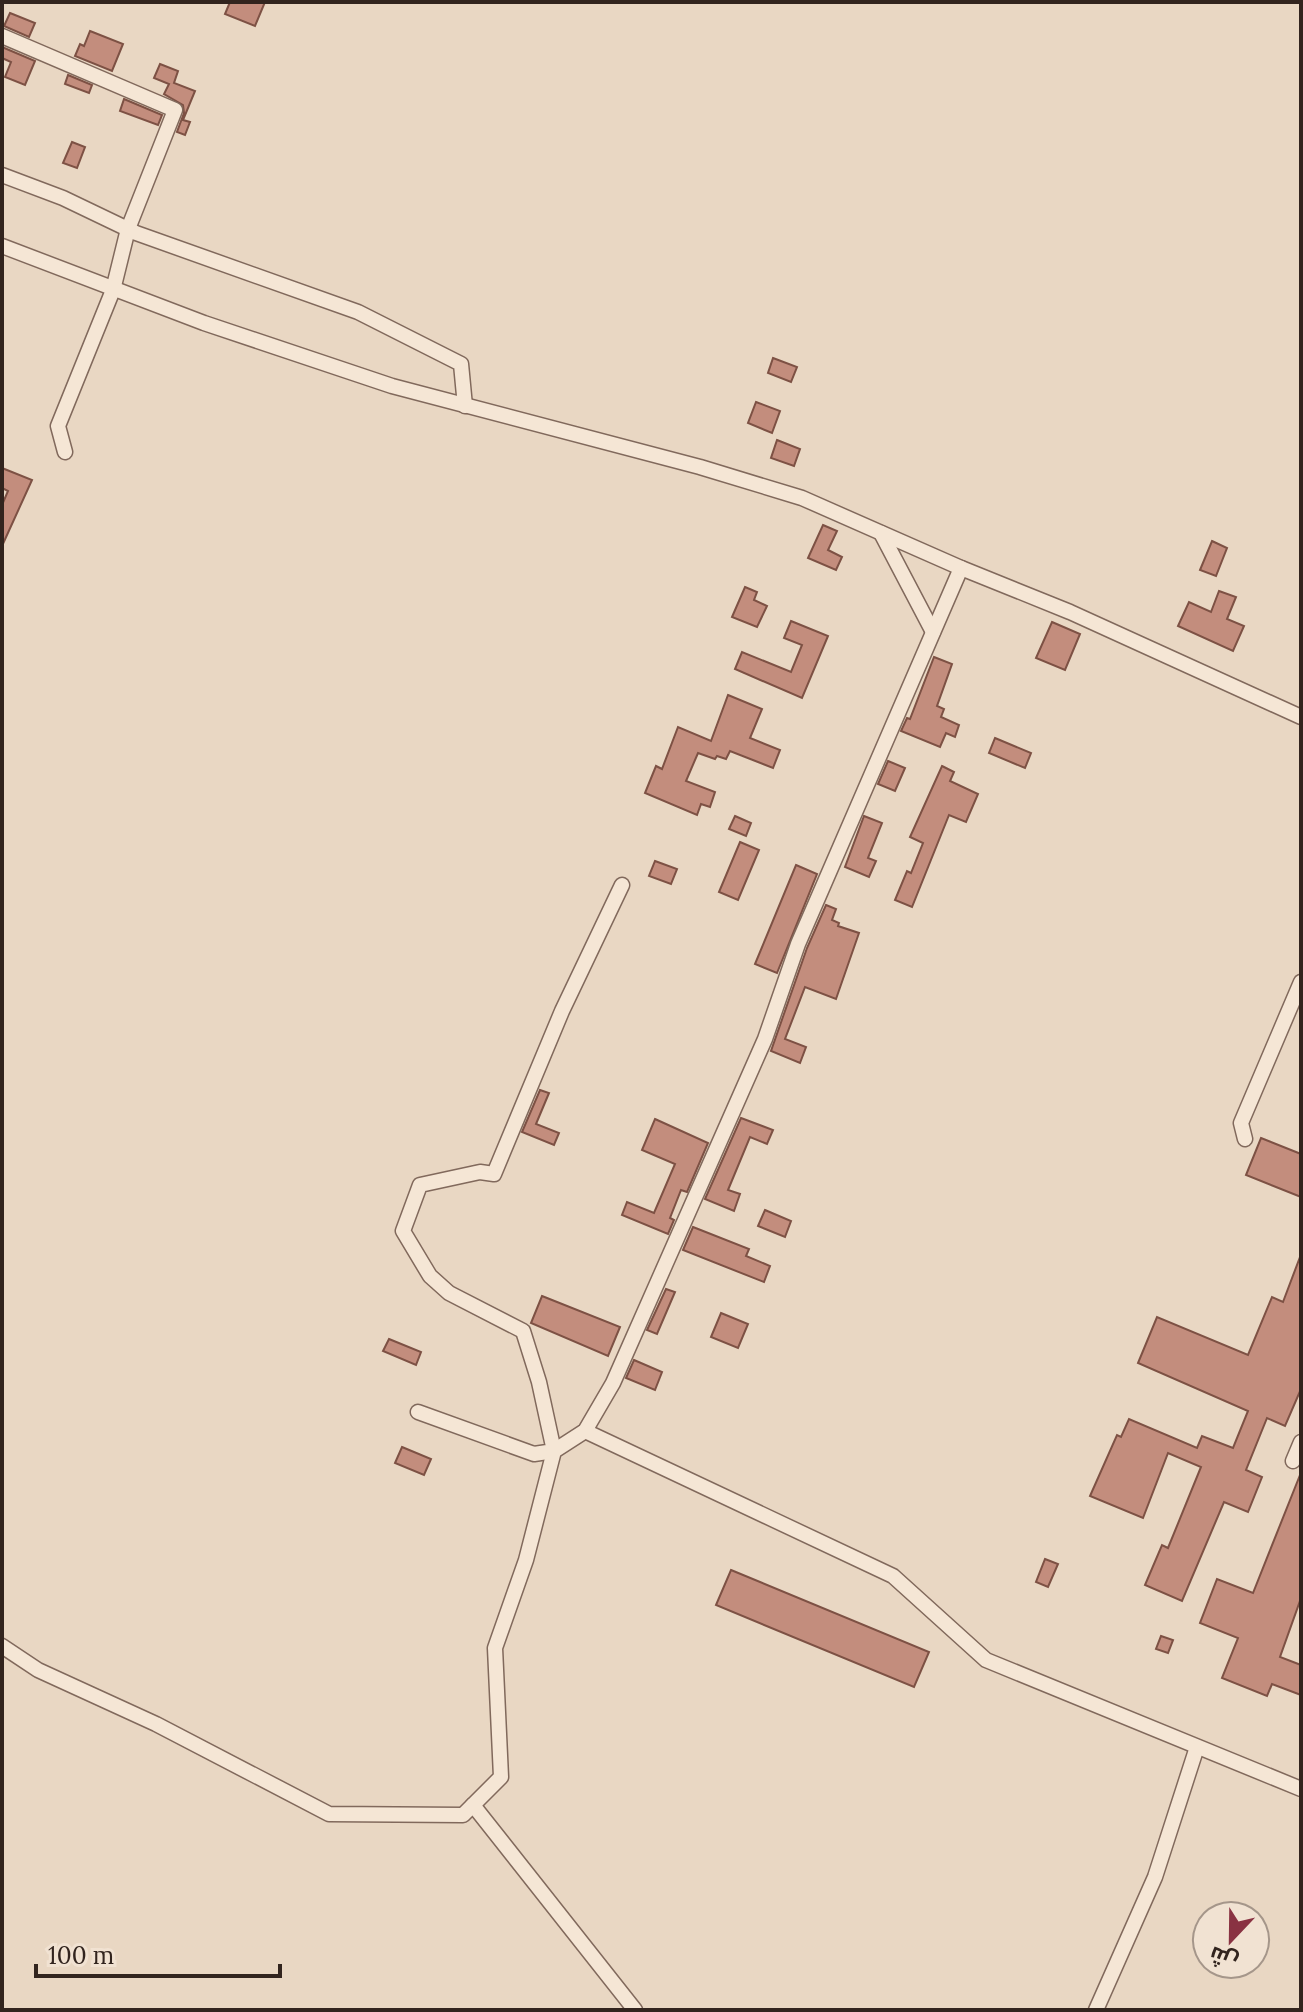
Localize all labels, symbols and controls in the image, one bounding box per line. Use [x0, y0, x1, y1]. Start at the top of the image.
north arrow [1191, 1900, 1271, 1980]
scale bar [36, 1928, 280, 1978]
text: 100 m [48, 1940, 114, 1971]
text: ش [1205, 1940, 1242, 1977]

